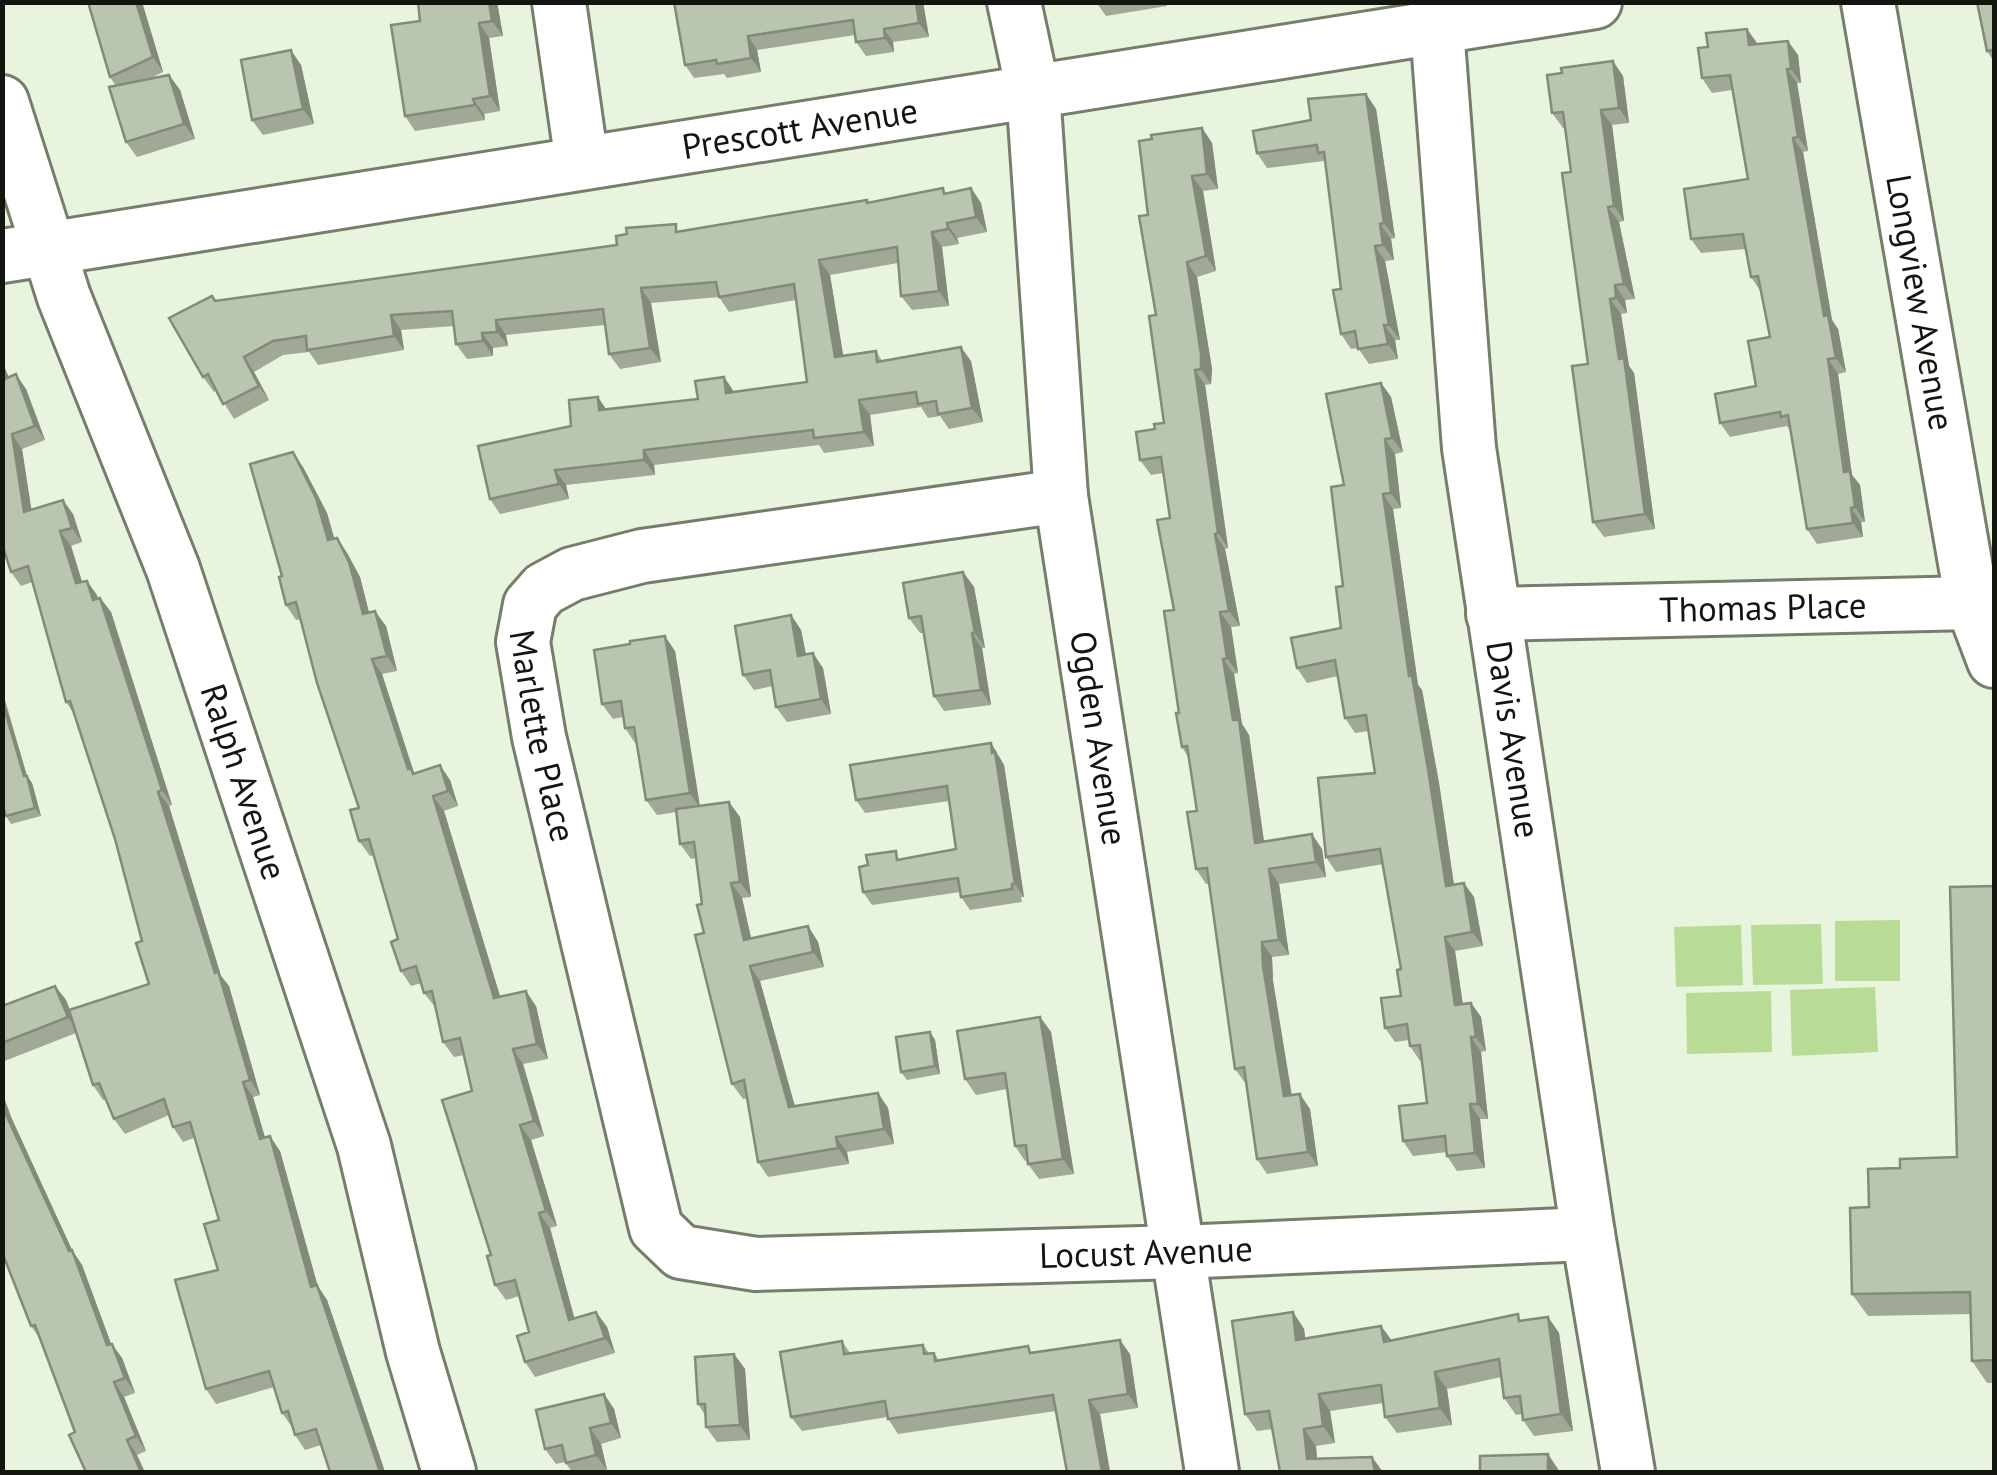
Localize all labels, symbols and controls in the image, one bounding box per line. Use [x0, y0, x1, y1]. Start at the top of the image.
street label: Prescott Avenue [679, 86, 921, 169]
street label: Longview Avenue [1876, 171, 1966, 434]
street label: Thomas Place [1659, 581, 1867, 632]
street label: Marlette Place [499, 626, 587, 846]
street label: Ogden Avenue [1060, 628, 1139, 848]
street label: Davis Avenue [1476, 637, 1552, 841]
street label: Ralph Avenue [191, 678, 298, 886]
street label: Locust Avenue [1038, 1225, 1254, 1278]

